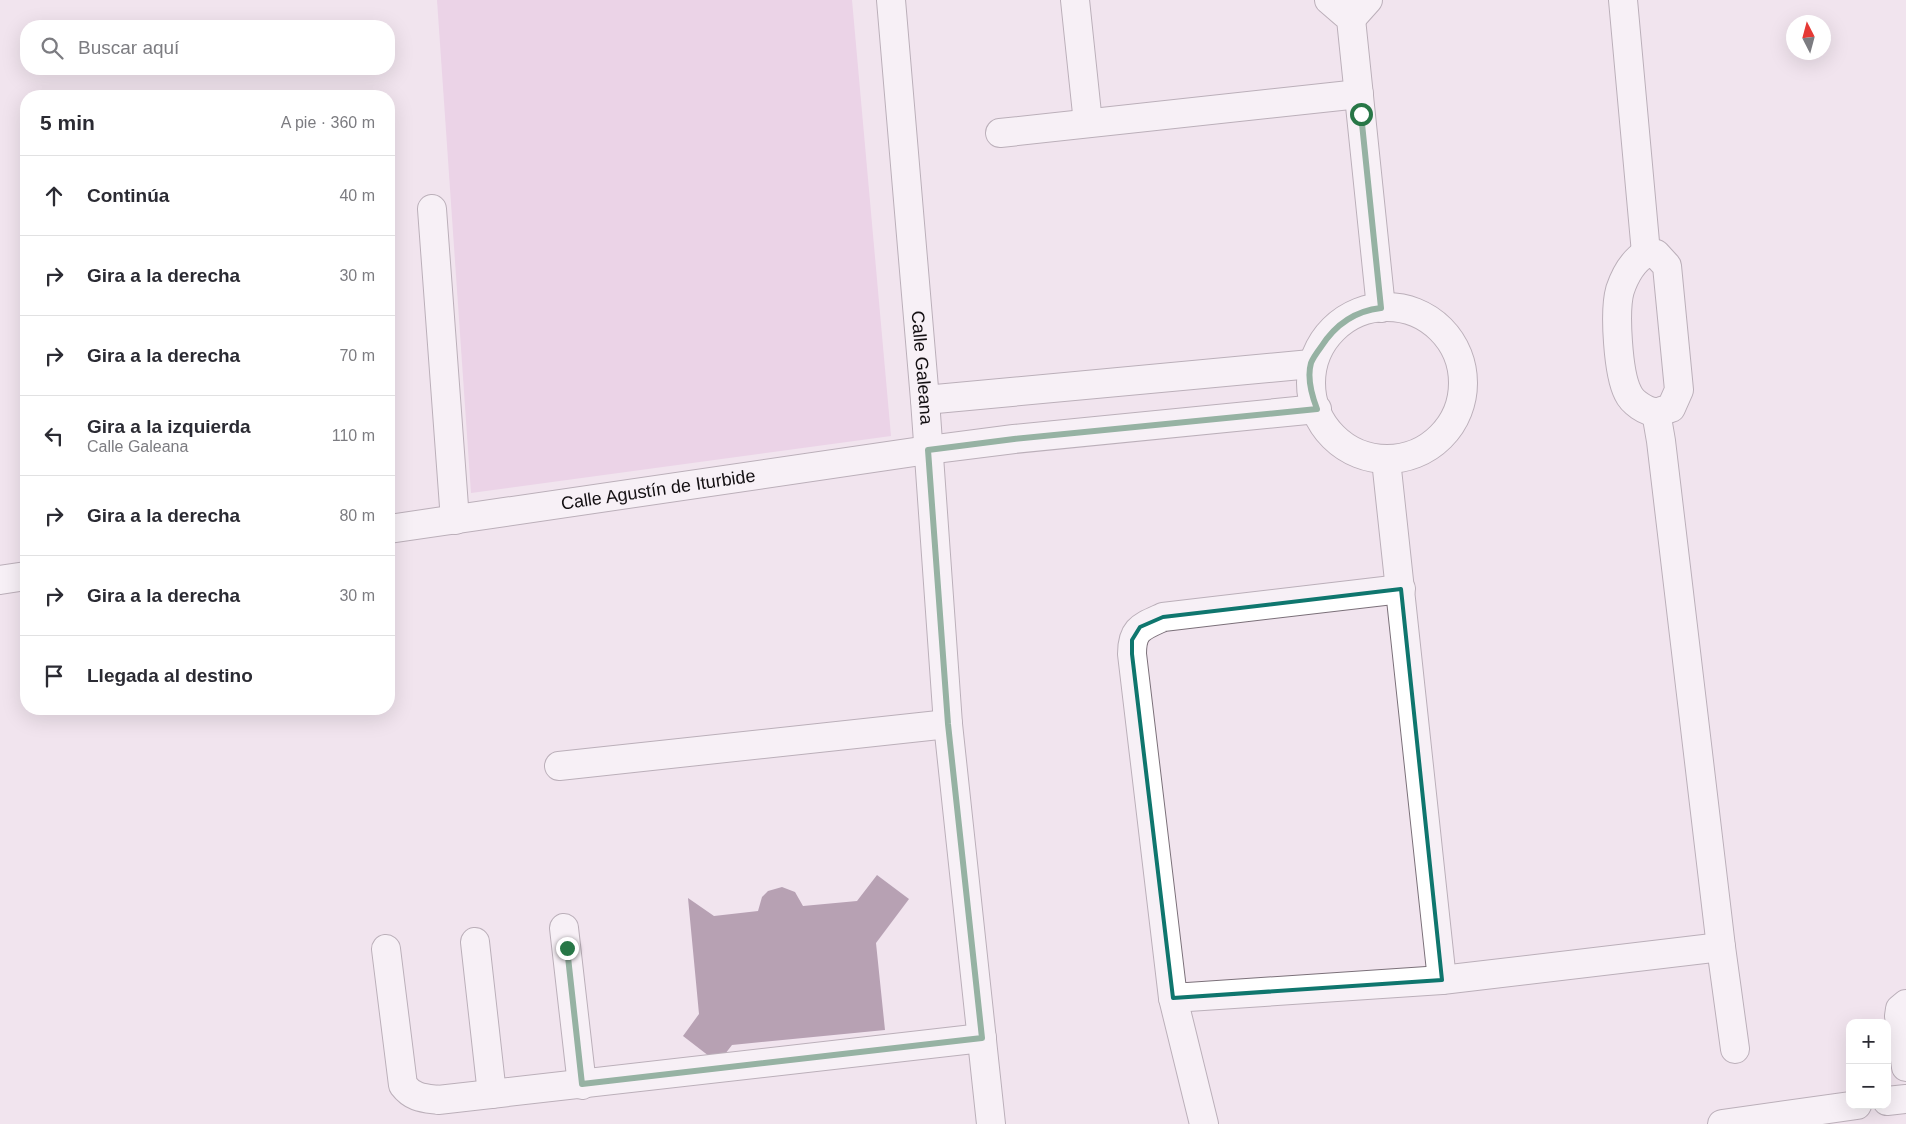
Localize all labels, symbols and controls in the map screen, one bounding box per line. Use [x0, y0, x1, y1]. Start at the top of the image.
north arrow [1786, 15, 1831, 60]
search box [20, 20, 395, 75]
icon: search [38, 34, 66, 62]
text: Buscar aquí [78, 37, 179, 58]
route start [1350, 103, 1373, 126]
text: 5 min [40, 111, 95, 134]
text: A pie · 360 m [281, 114, 375, 131]
icon: ahead [40, 182, 68, 210]
text: Continúa [87, 185, 169, 206]
text: 40 m [339, 187, 375, 204]
icon: right [40, 262, 68, 290]
text: Gira a la derecha [87, 265, 240, 286]
text: 30 m [339, 267, 375, 284]
street label: Calle Galeana [907, 310, 937, 426]
icon: right [40, 342, 68, 370]
text: Gira a la derecha [87, 345, 240, 366]
text: 70 m [339, 347, 375, 364]
text: Gira a la izquierda [87, 416, 251, 437]
icon: left [40, 422, 68, 450]
text: 110 m [332, 427, 375, 444]
text: Calle Galeana [87, 438, 188, 455]
street label: Calle Agustín de Iturbide [560, 465, 757, 514]
icon: right [40, 502, 68, 530]
text: Gira a la derecha [87, 505, 240, 526]
text: 80 m [339, 507, 375, 524]
icon: right [40, 582, 68, 610]
text: Gira a la derecha [87, 585, 240, 606]
text: 30 m [339, 587, 375, 604]
icon: arrive [40, 662, 68, 690]
text: Llegada al destino [87, 665, 253, 686]
route end [556, 937, 579, 960]
map controls [1846, 1019, 1891, 1109]
button: + [1846, 1019, 1891, 1064]
button: − [1846, 1064, 1891, 1109]

